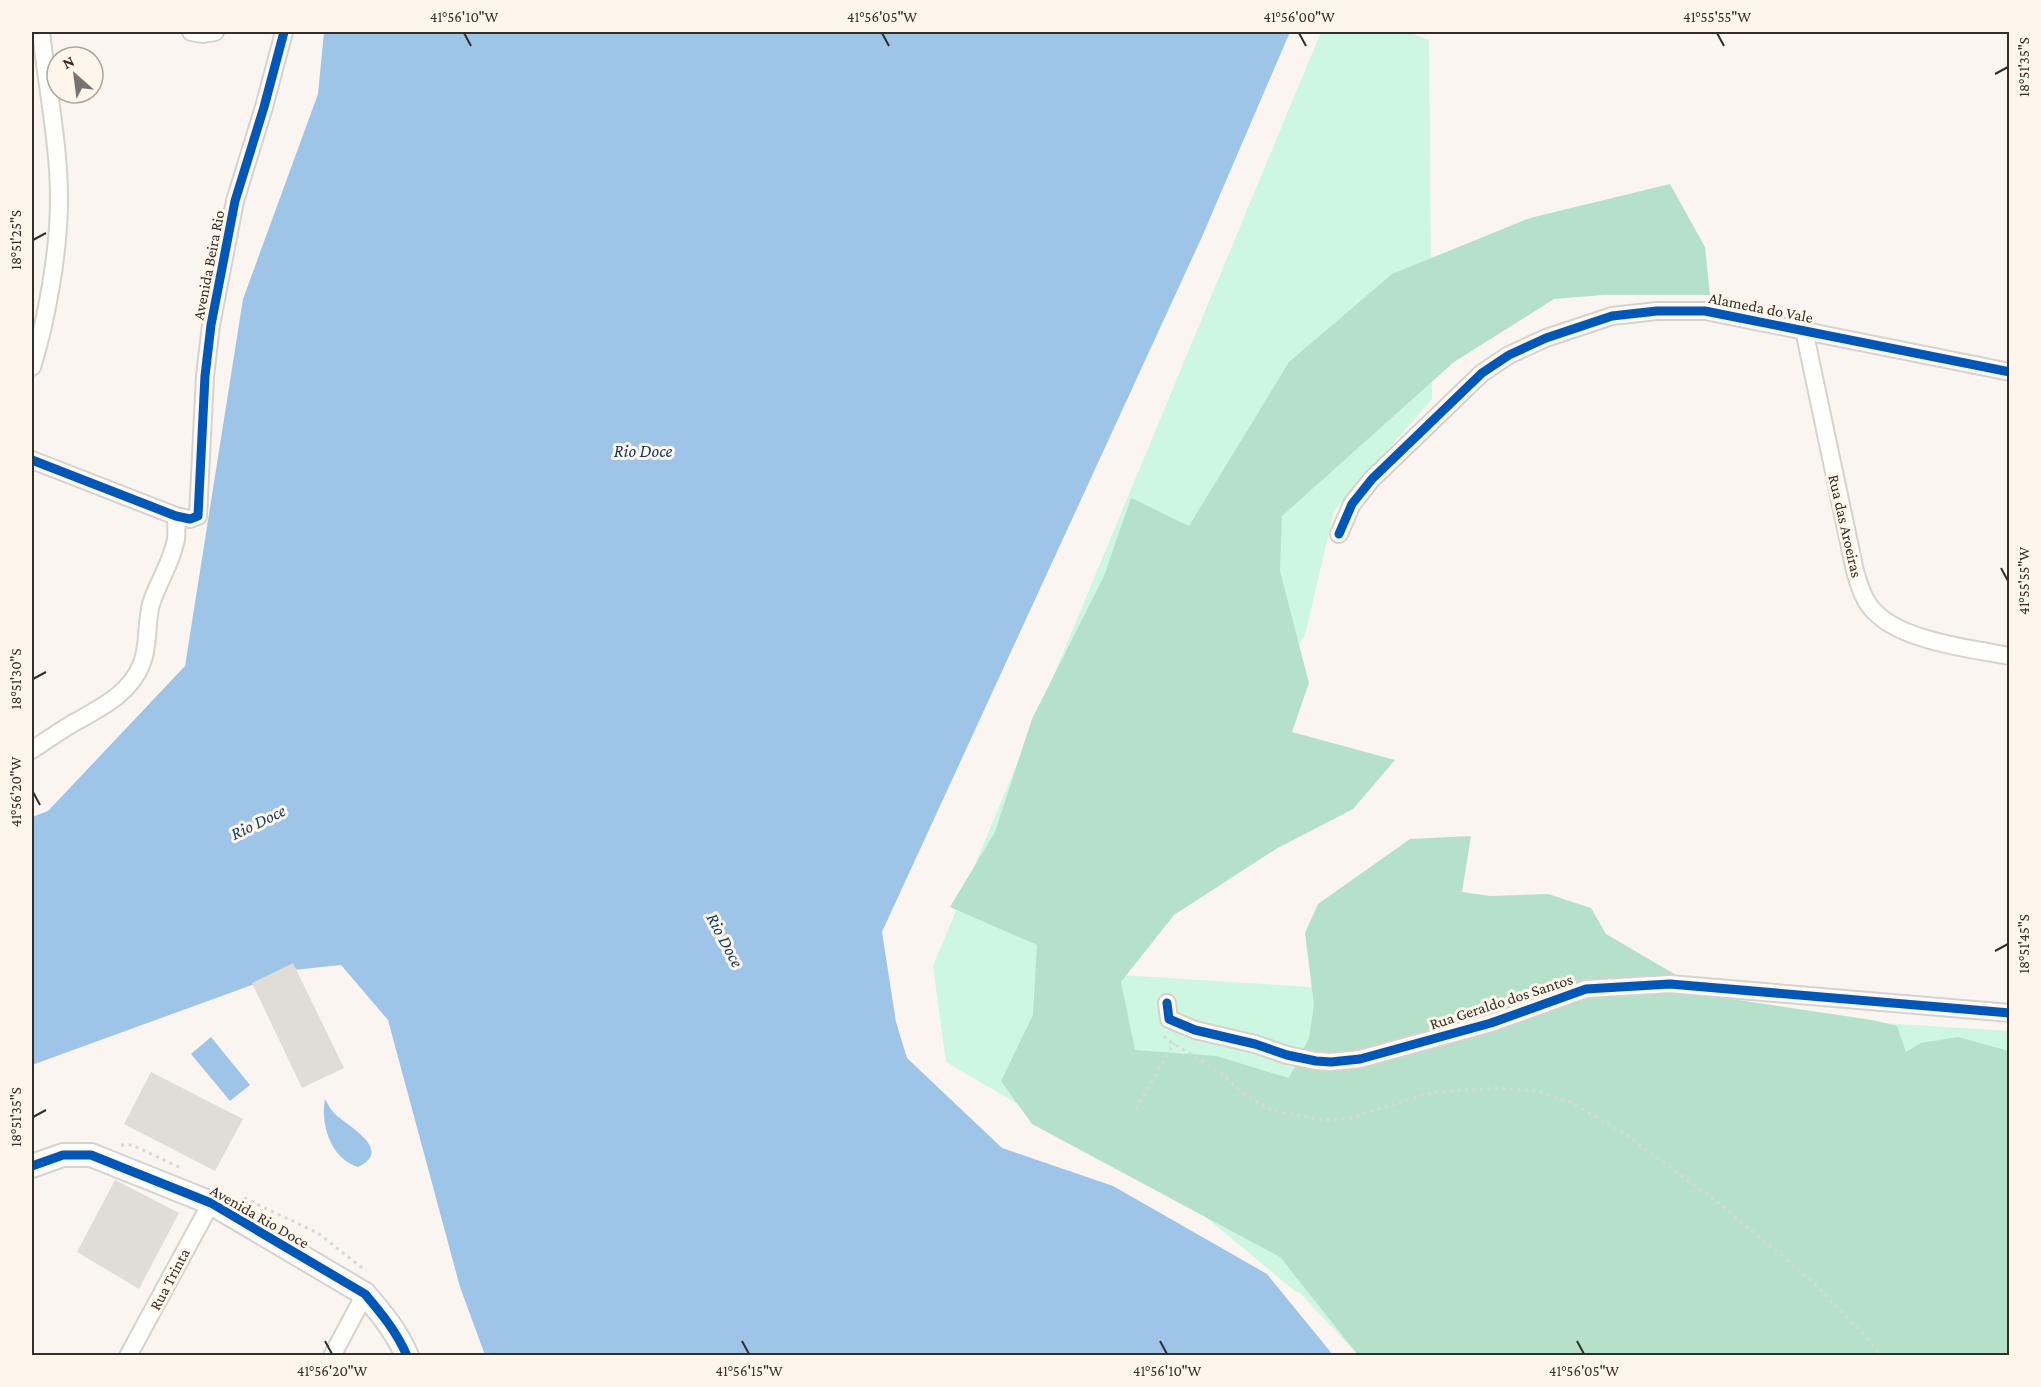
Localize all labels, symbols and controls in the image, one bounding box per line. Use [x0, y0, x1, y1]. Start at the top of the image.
text: 41°56'10"W [430, 9, 498, 25]
text: 41°56'05"W [847, 9, 917, 25]
text: 41°56'00"W [1263, 9, 1335, 25]
text: 41°55'55"W [1683, 9, 1751, 25]
text: 18°51'35"S [2016, 37, 2032, 97]
north arrow [45, 45, 105, 105]
text: N [59, 52, 77, 72]
street label: Avenida Beira Rio [190, 209, 227, 321]
text: 18°51'25"S [8, 210, 24, 270]
street label: Alameda do Vale [1707, 289, 1814, 326]
water label: Rio Doce [614, 441, 672, 461]
street label: Rua das Aroeiras [1825, 473, 1866, 579]
text: 41°55'55"W [2016, 547, 2032, 615]
text: 18°51'30"S [8, 648, 24, 710]
text: 41°56'20"W [8, 757, 24, 827]
water label: Rio Doce [227, 800, 289, 844]
water label: Rio Doce [702, 909, 748, 971]
text: 18°51'45"S [2016, 914, 2032, 974]
street label: Rua Geraldo dos Santos [1427, 970, 1575, 1033]
text: 18°51'35"S [8, 1087, 24, 1147]
street label: Avenida Rio Doce [208, 1181, 312, 1251]
street label: Rua Trinta [146, 1245, 193, 1313]
text: 41°56'20"W [297, 1363, 367, 1379]
text: 41°56'15"W [715, 1363, 783, 1379]
text: 41°56'10"W [1133, 1363, 1201, 1379]
text: 41°56'05"W [1549, 1363, 1619, 1379]

